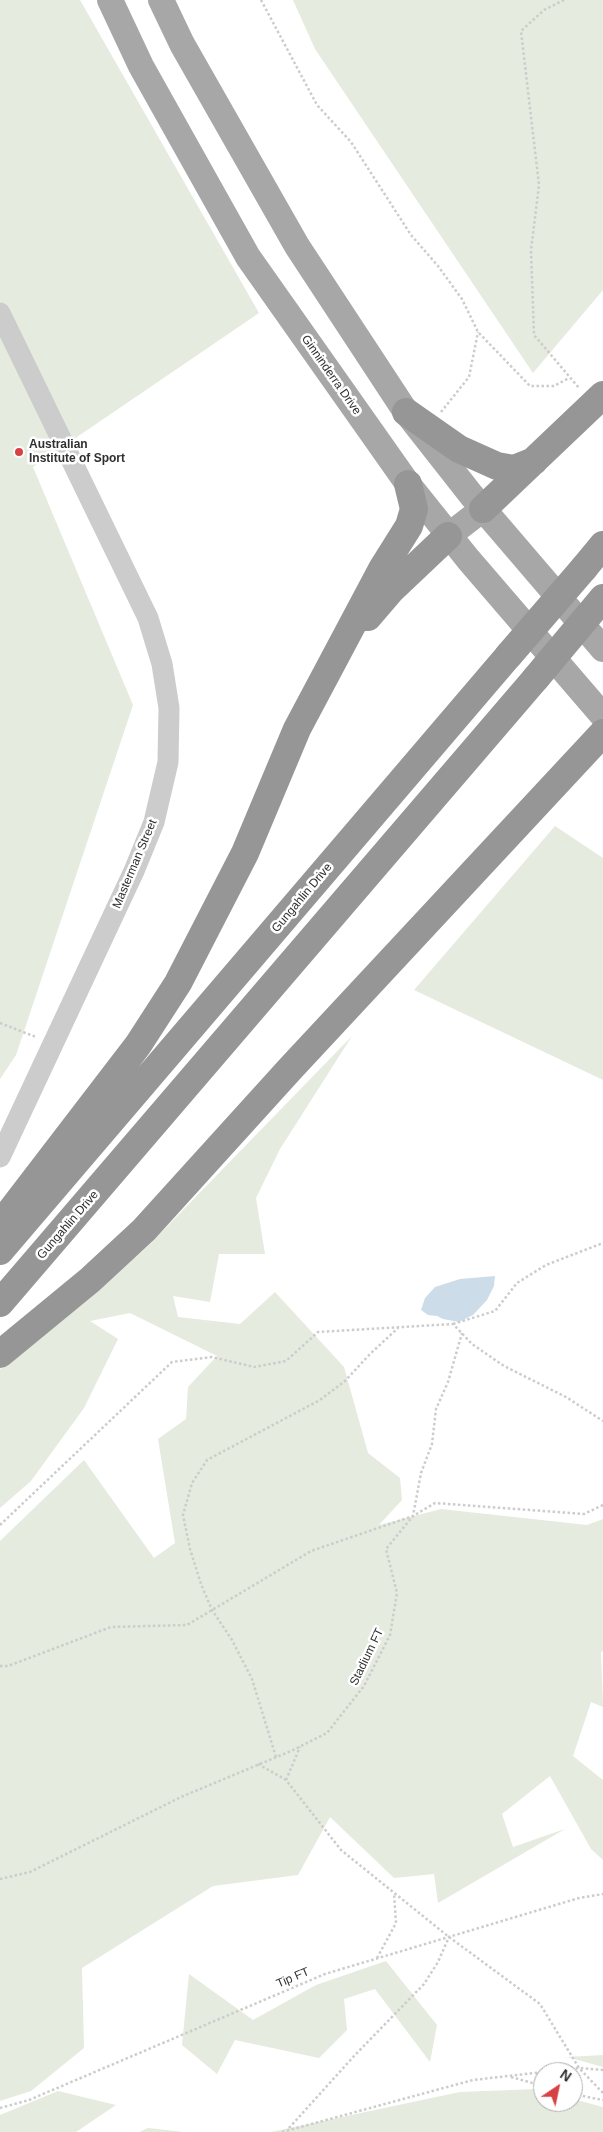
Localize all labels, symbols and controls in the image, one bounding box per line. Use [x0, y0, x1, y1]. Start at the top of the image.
street label: Ginninderra Drive [298, 332, 364, 418]
place label: Australian Institute of Sport [29, 438, 125, 466]
marker: Australian Institute of Sport [13, 446, 25, 458]
street label: Masterman Street [110, 817, 160, 911]
street label: Gungahlin Drive [269, 860, 335, 936]
street label: Gungahlin Drive [34, 1188, 102, 1262]
street label: Stadium FT [347, 1626, 387, 1688]
street label: Tip FT [274, 1965, 312, 1991]
north arrow [533, 2062, 583, 2112]
text: N [557, 2066, 574, 2085]

